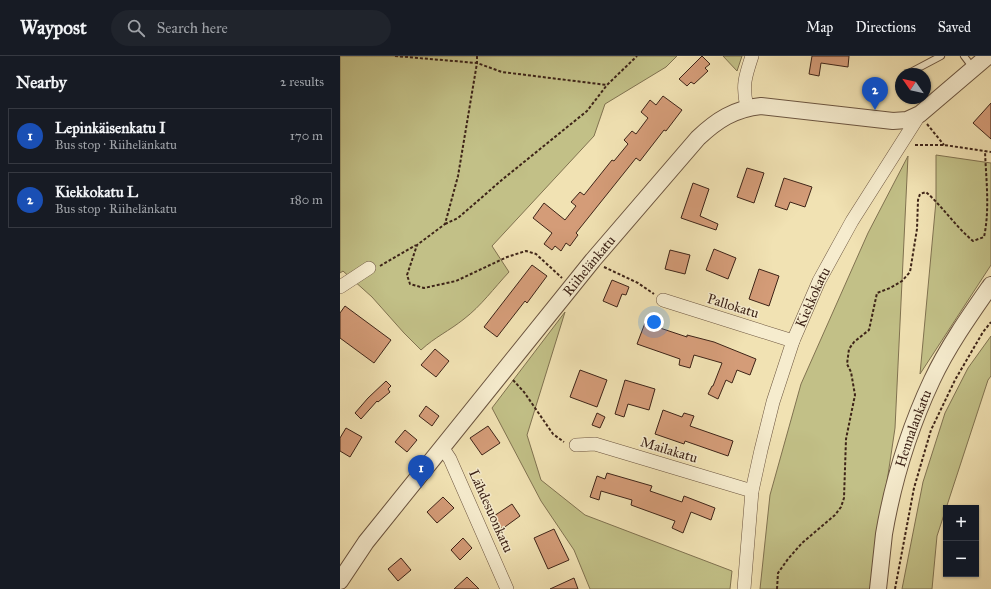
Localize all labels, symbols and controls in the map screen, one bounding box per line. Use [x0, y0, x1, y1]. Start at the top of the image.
search box [111, 10, 391, 46]
text: Waypost [20, 16, 87, 39]
icon: search [125, 17, 147, 39]
text: Search here [157, 19, 228, 37]
text: Map [806, 19, 833, 36]
text: Directions [855, 19, 916, 36]
text: Saved [938, 19, 971, 36]
north arrow [895, 68, 931, 104]
text: Nearby [16, 72, 67, 93]
text: 2 results [280, 74, 324, 90]
pin: 2 [862, 77, 888, 110]
text: Lepinkäisenkatu I [55, 119, 166, 137]
text: 1 [27, 128, 33, 144]
text: 170 m [290, 128, 323, 144]
text: Bus stop · Riihelänkatu [55, 137, 177, 153]
text: Kiekkokatu L [55, 183, 138, 201]
text: 2 [27, 192, 33, 208]
text: 180 m [290, 192, 323, 208]
text: Bus stop · Riihelänkatu [55, 201, 177, 217]
street label: Riihelänkatu [559, 231, 619, 299]
street label: Kiekkokatu [792, 263, 834, 330]
street label: Pallokatu [705, 290, 761, 322]
your location [644, 312, 664, 332]
street label: Hennalankatu [891, 387, 935, 469]
street label: Mailakatu [638, 433, 700, 467]
pin: 1 [408, 455, 434, 488]
street label: Lähdesuonkatu [465, 467, 517, 556]
map controls [943, 505, 979, 577]
button: + [943, 505, 979, 541]
button: − [943, 541, 979, 577]

